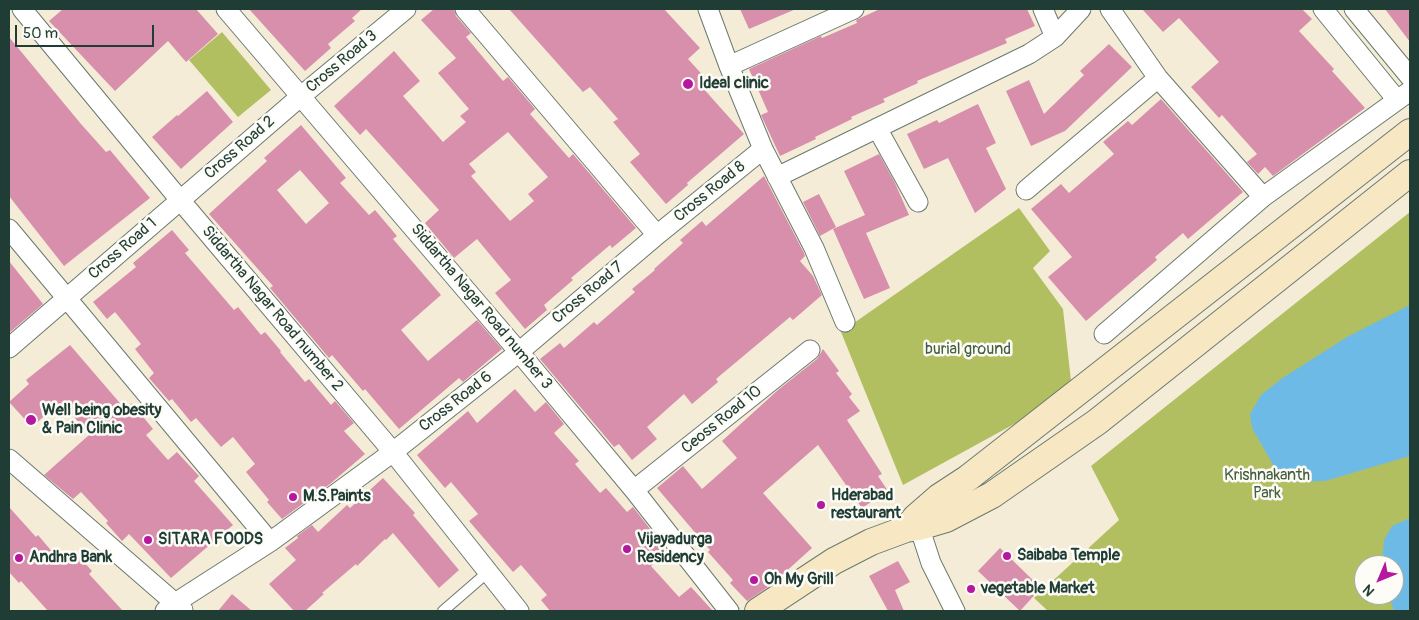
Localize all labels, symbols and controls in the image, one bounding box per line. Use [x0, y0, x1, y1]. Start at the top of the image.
scale bar [18, 15, 156, 47]
text: 50 m [23, 24, 58, 43]
street label: Cross Road 3 [302, 27, 382, 97]
place label: Ideal clinic [699, 74, 769, 94]
marker: Ideal clinic [681, 77, 695, 91]
street label: Cross Road 2 [201, 112, 279, 184]
street label: Cross Road 8 [670, 157, 750, 227]
street label: Cross Road 1 [85, 214, 161, 284]
street label: Siddartha Nagar Road number 3 [406, 220, 556, 394]
street label: Siddartha Nagar Road number 2 [197, 222, 347, 396]
street label: Cross Road 7 [549, 258, 627, 328]
park label: burial ground [925, 340, 1011, 360]
street label: Cross Road 6 [416, 367, 496, 437]
street label: Ceoss Road 10 [678, 382, 766, 458]
place label: Well being obesity & Pain Clinic [42, 401, 161, 439]
marker: Well being obesity & Pain Clinic [24, 413, 38, 427]
park label: Krishnakanth Park [1224, 466, 1310, 504]
place label: Hderabad restaurant [831, 486, 901, 524]
place label: M.S.Paints [303, 487, 371, 507]
marker: M.S.Paints [287, 491, 299, 503]
marker: Hderabad restaurant [815, 499, 827, 511]
place label: SITARA FOODS [158, 530, 263, 550]
place label: Vijayadurga Residency [637, 530, 712, 568]
marker: SITARA FOODS [142, 534, 154, 546]
marker: Vijayadurga Residency [621, 543, 633, 555]
place label: Saibaba Temple [1017, 546, 1120, 566]
place label: Andhra Bank [29, 548, 112, 568]
marker: Saibaba Temple [1001, 550, 1013, 562]
marker: Andhra Bank [13, 552, 25, 564]
north arrow [1354, 555, 1404, 605]
place label: Oh My Grill [764, 570, 834, 590]
marker: Oh My Grill [748, 574, 760, 586]
place label: vegetable Market [981, 579, 1095, 599]
text: N [1359, 581, 1378, 600]
marker: vegetable Market [965, 583, 977, 595]

